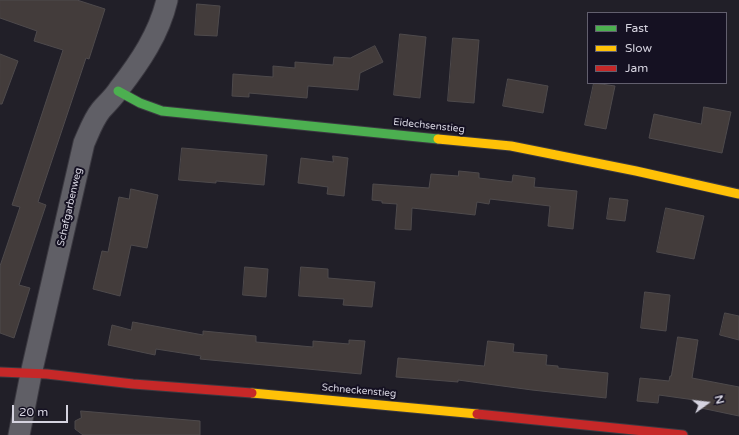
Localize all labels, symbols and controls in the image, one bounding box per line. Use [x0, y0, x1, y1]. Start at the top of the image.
legend [587, 12, 727, 84]
text: Fast [625, 21, 648, 35]
text: Slow [625, 41, 652, 55]
text: Jam [625, 61, 648, 75]
street label: Eidechsenstieg [393, 116, 465, 136]
street label: Schafgarbenweg [55, 167, 85, 247]
street label: Schneckenstieg [321, 382, 397, 400]
north arrow [687, 383, 727, 423]
text: N [712, 394, 726, 406]
scale bar [14, 397, 70, 423]
text: 20 m [19, 405, 48, 419]

